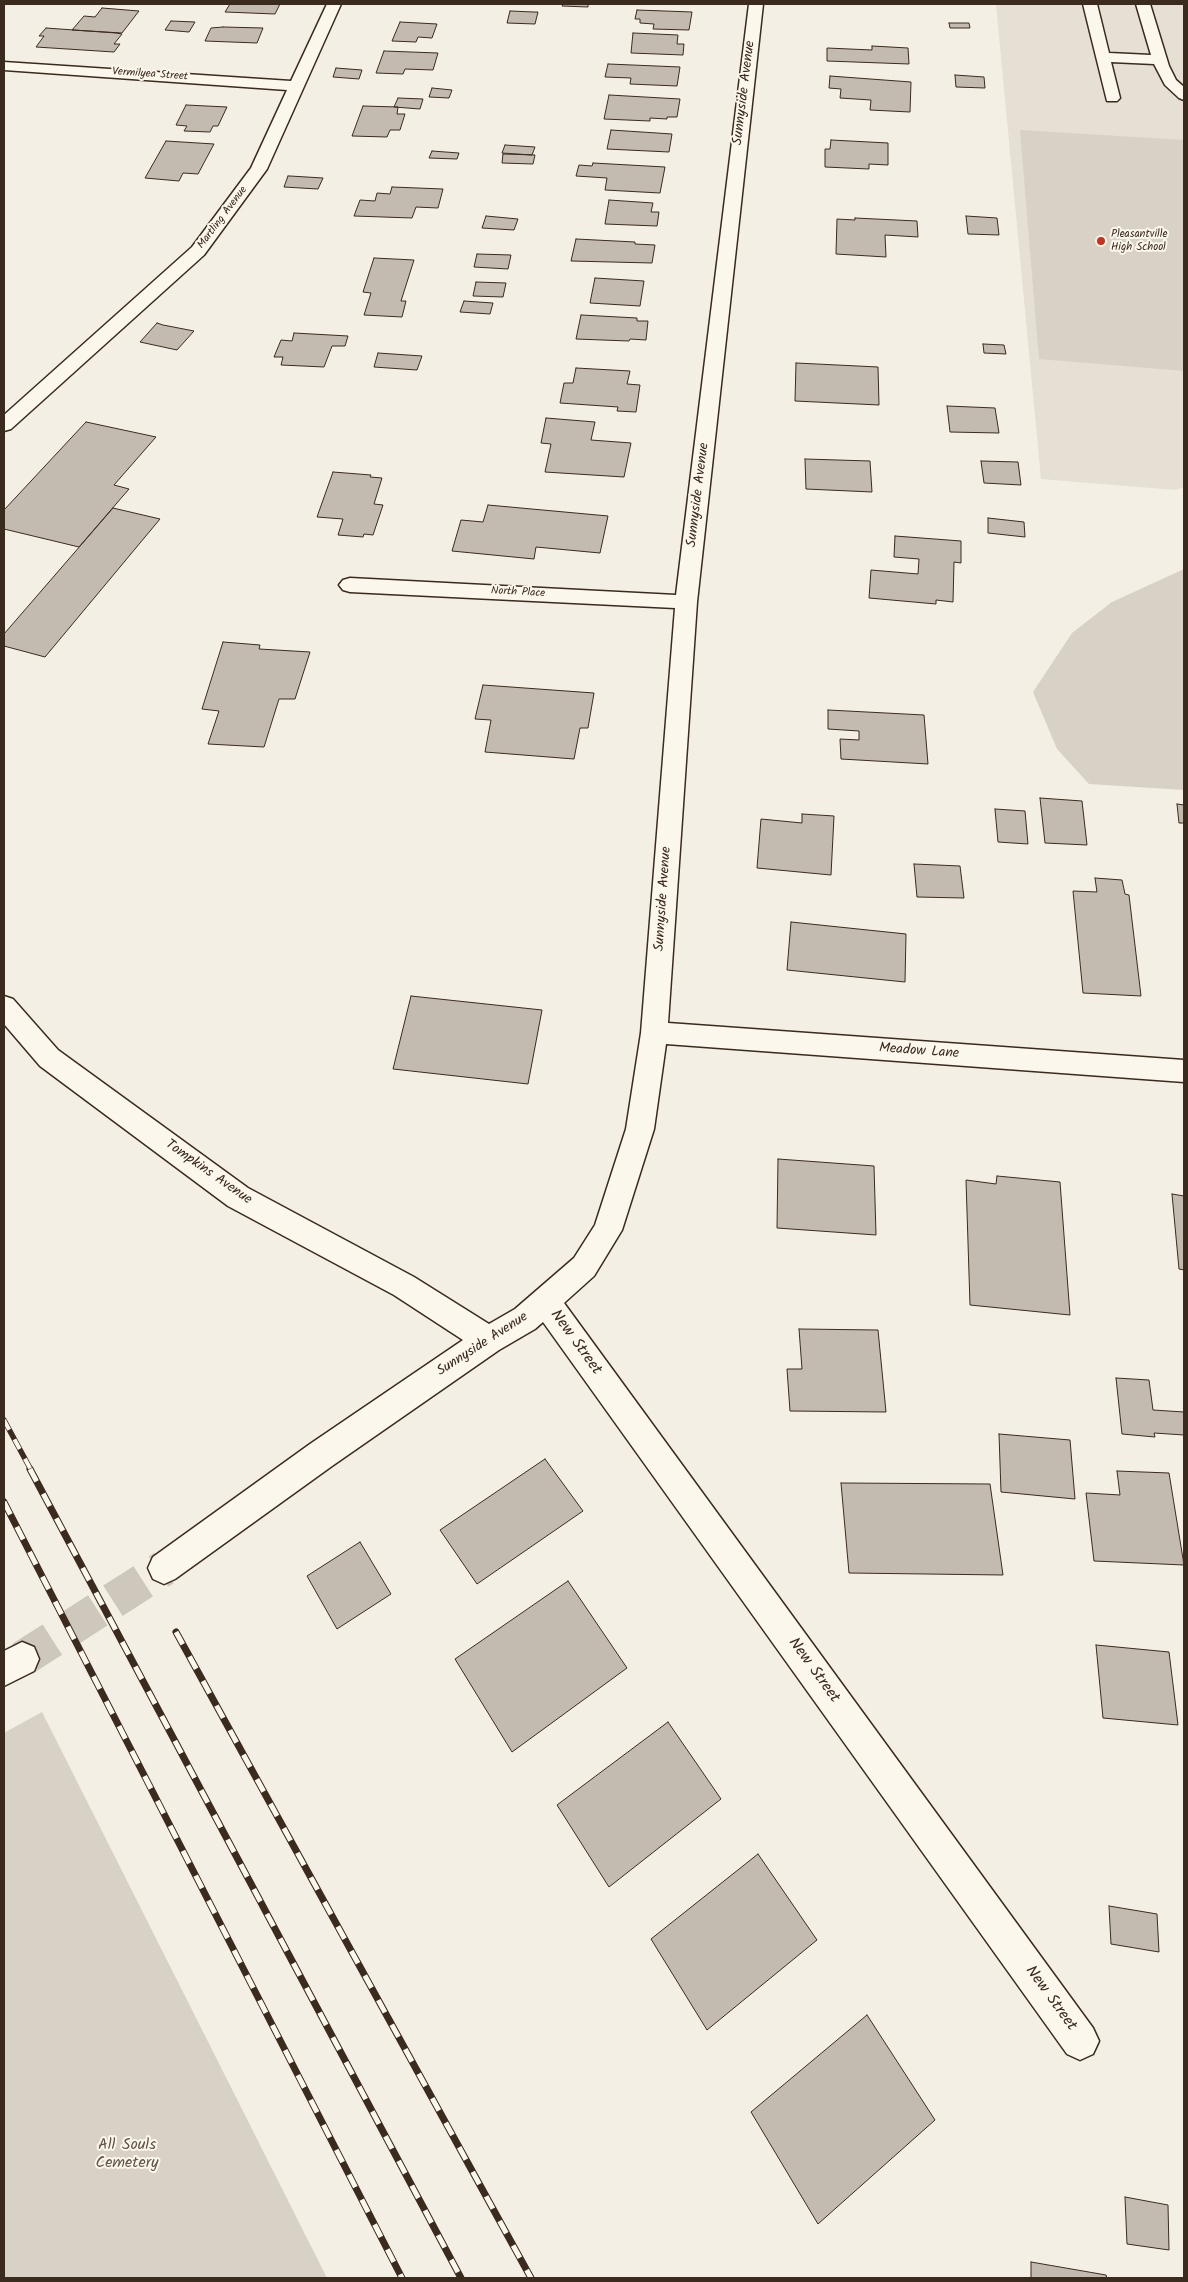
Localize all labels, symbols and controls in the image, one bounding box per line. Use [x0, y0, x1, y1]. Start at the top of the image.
street label: Sunnyside Avenue [730, 40, 760, 146]
street label: Vermilyea Street [112, 66, 188, 84]
street label: Martling Avenue [195, 184, 251, 252]
place label: Pleasantville High School [1111, 228, 1167, 254]
marker: Pleasantville High School [1095, 235, 1107, 247]
street label: Sunnyside Avenue [684, 442, 714, 548]
street label: North Place [491, 585, 545, 601]
street label: Sunnyside Avenue [652, 846, 676, 952]
street label: Meadow Lane [878, 1041, 960, 1063]
street label: Tompkins Avenue [161, 1137, 255, 1209]
street label: New Street [545, 1307, 605, 1379]
street label: Sunnyside Avenue [434, 1309, 532, 1381]
street label: New Street [783, 1635, 843, 1707]
street label: New Street [1020, 1963, 1080, 2035]
park label: All Souls Cemetery [96, 2136, 158, 2174]

